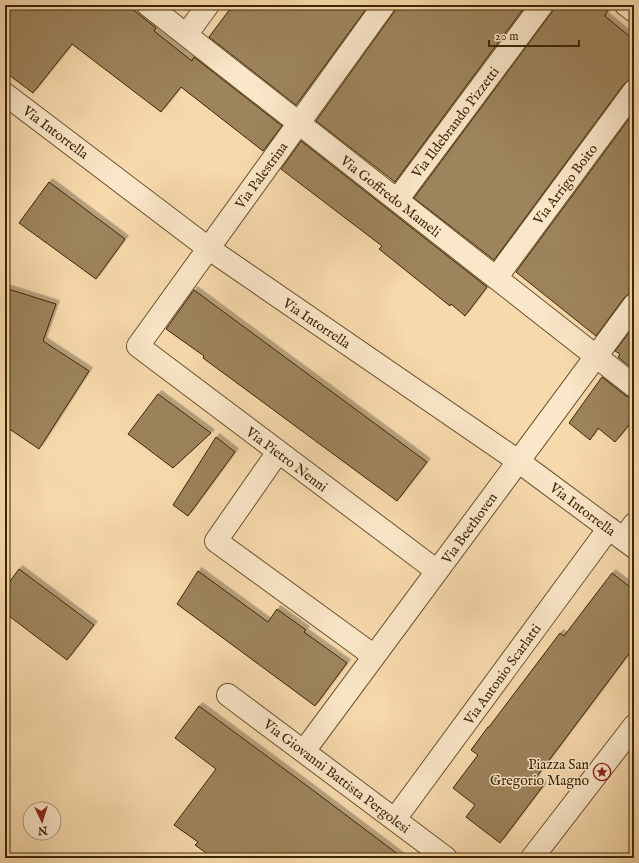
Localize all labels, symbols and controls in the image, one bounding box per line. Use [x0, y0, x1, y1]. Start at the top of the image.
scale bar [489, 22, 579, 48]
text: 20 m [495, 29, 518, 44]
street label: Via Ildebrando Pizzetti [408, 63, 504, 183]
street label: Via Intorrella [18, 101, 93, 164]
street label: Via Palestrina [231, 138, 293, 213]
street label: Via Arrigo Boito [529, 140, 602, 229]
street label: Via Goffredo Mameli [336, 151, 444, 242]
street label: Via Intorrella [278, 294, 355, 354]
street label: Via Pietro Nenni [241, 423, 331, 497]
street label: Via Intorrella [545, 478, 620, 541]
street label: Via Beethoven [437, 489, 502, 569]
street label: Via Antonio Scarlatti [460, 620, 546, 729]
street label: Via Giovanni Battista Pergolesi [259, 715, 414, 838]
place label: Piazza San Gregorio Magno [490, 756, 590, 790]
place icon: Piazza San Gregorio Magno [592, 762, 612, 782]
north arrow [22, 801, 62, 841]
text: N [37, 823, 49, 837]

